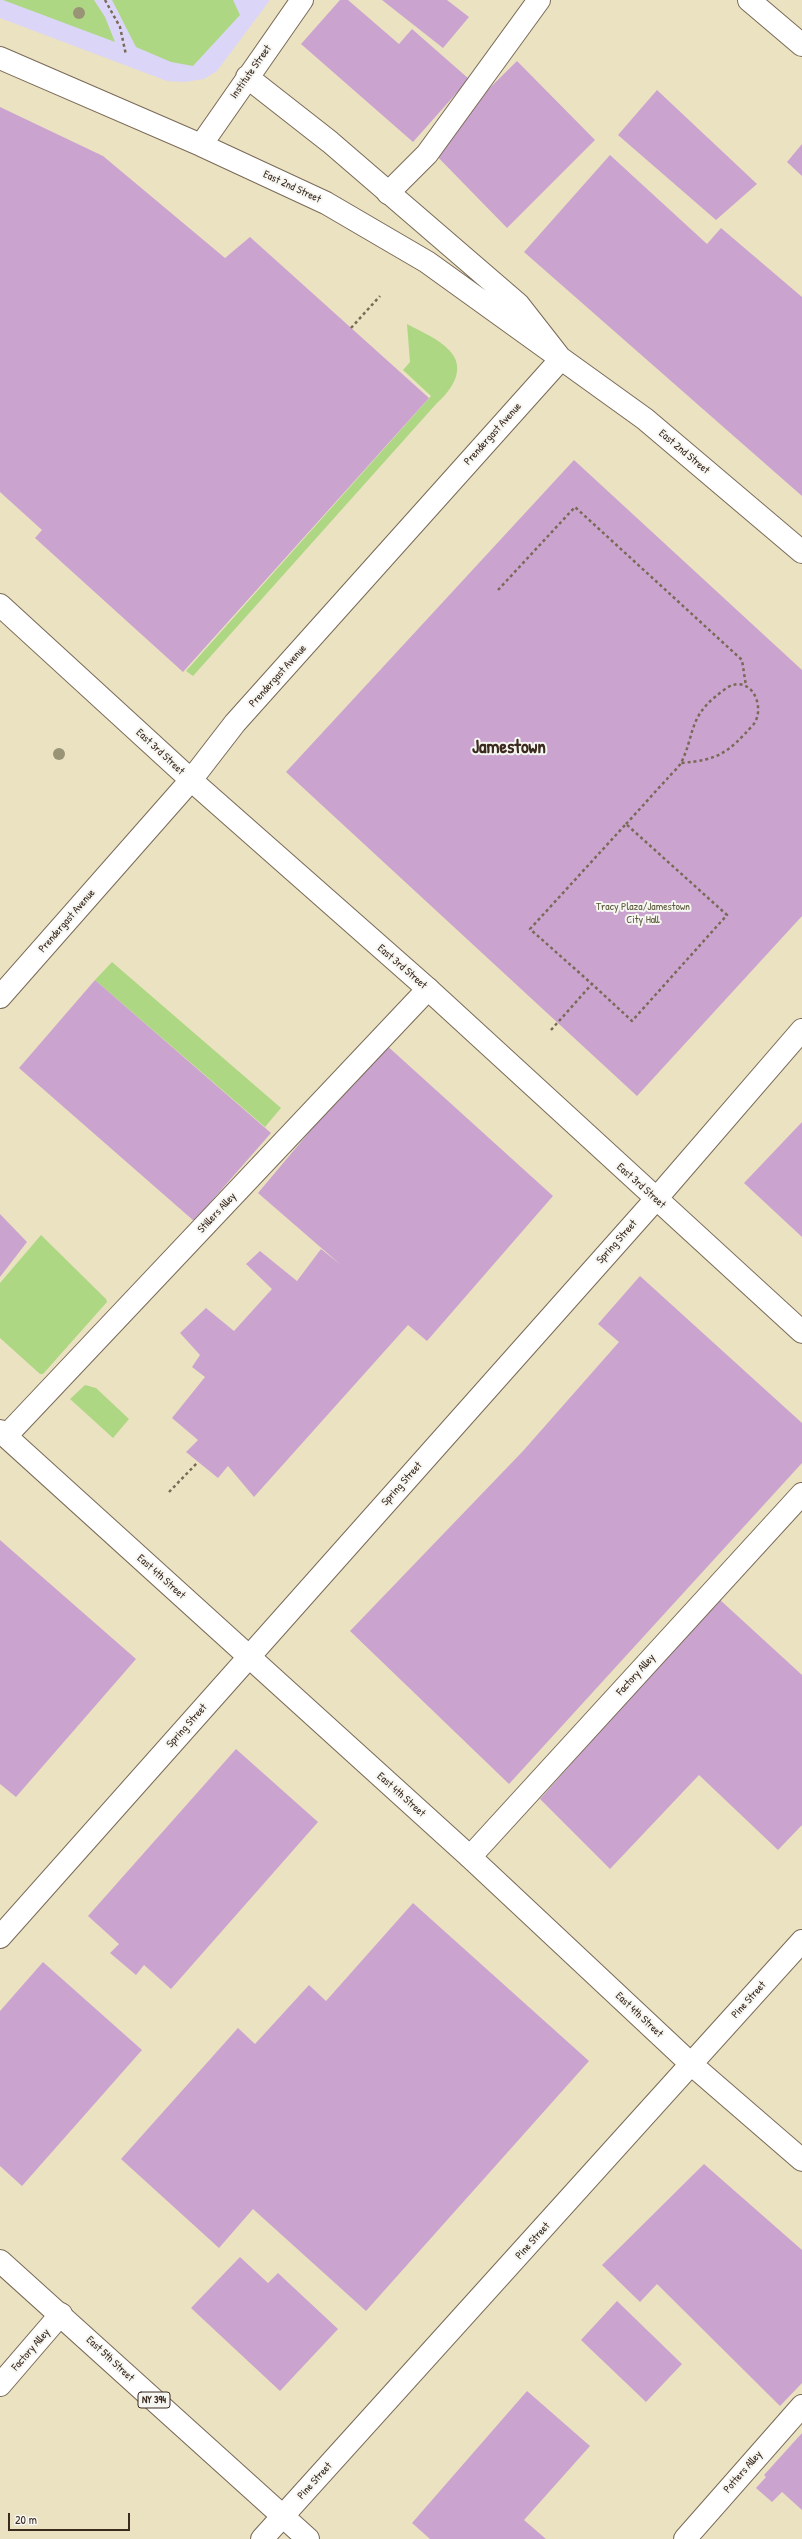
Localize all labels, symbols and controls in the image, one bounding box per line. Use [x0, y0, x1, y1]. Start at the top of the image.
street label: Institute Street [228, 43, 274, 101]
street label: East 2nd Street [261, 168, 323, 206]
street label: Prendergast Avenue [462, 400, 524, 468]
street label: East 2nd Street [656, 427, 712, 477]
street label: Prendergast Avenue [247, 642, 309, 710]
street label: East 3rd Street [133, 726, 187, 778]
district label: Jamestown [472, 737, 546, 759]
street label: Prendergast Avenue [36, 887, 98, 955]
park label: Tracy Plaza/Jamestown City Hall [596, 900, 690, 926]
street label: East 3rd Street [375, 942, 429, 992]
street label: East 3rd Street [614, 1161, 668, 1211]
street label: Stillers Alley [195, 1190, 239, 1236]
street label: Spring Street [594, 1217, 640, 1267]
street label: Spring Street [379, 1459, 425, 1509]
street label: East 4th Street [134, 1552, 188, 1602]
street label: Factory Alley [614, 1651, 658, 1699]
street label: Spring Street [164, 1701, 210, 1751]
street label: East 4th Street [374, 1770, 428, 1820]
street label: Pine Street [729, 1979, 769, 2021]
street label: East 4th Street [612, 1990, 666, 2040]
street label: Pine Street [513, 2220, 553, 2262]
street label: Factory Alley [9, 2326, 53, 2374]
street label: East 5th Street [83, 2333, 137, 2385]
road number: NY 394 [138, 2392, 170, 2408]
street label: Potters Alley [721, 2448, 765, 2496]
street label: Pine Street [295, 2460, 335, 2502]
scale bar [10, 2505, 132, 2531]
text: 20 m [15, 2511, 37, 2528]

